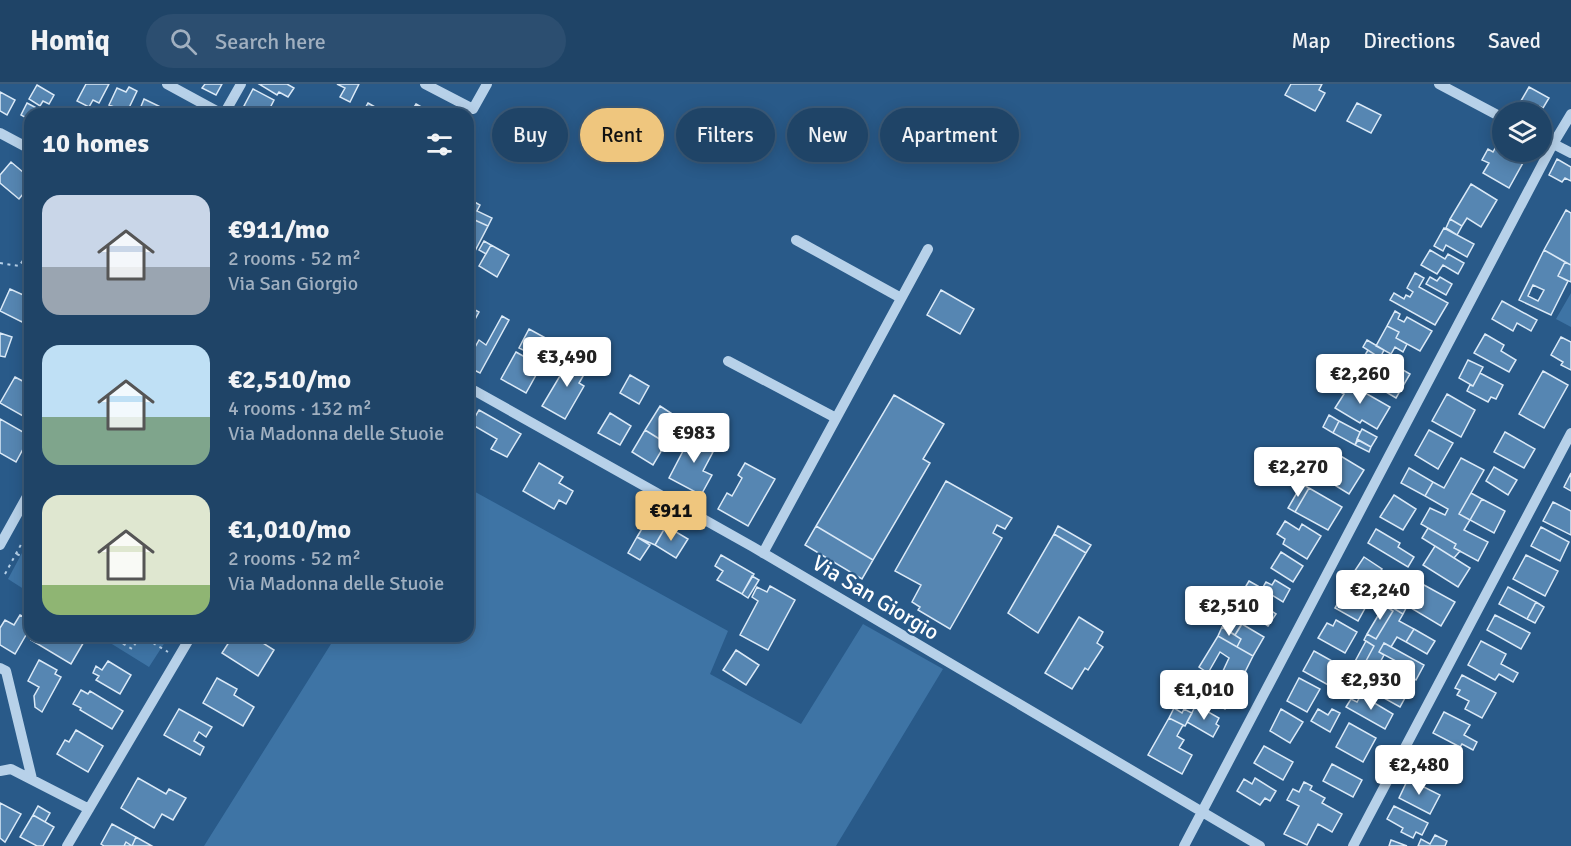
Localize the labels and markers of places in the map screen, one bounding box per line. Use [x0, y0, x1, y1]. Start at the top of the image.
pin: €3,490 [518, 337, 616, 388]
pin: €2,260 [1311, 354, 1409, 405]
pin: €983 [658, 413, 730, 464]
pin: €2,270 [1249, 447, 1347, 498]
pin: €911 [635, 491, 707, 542]
pin: €2,240 [1331, 570, 1429, 621]
pin: €2,510 [1180, 586, 1278, 637]
pin: €2,930 [1322, 660, 1420, 711]
pin: €1,010 [1155, 670, 1253, 721]
pin: €2,480 [1370, 745, 1468, 796]

